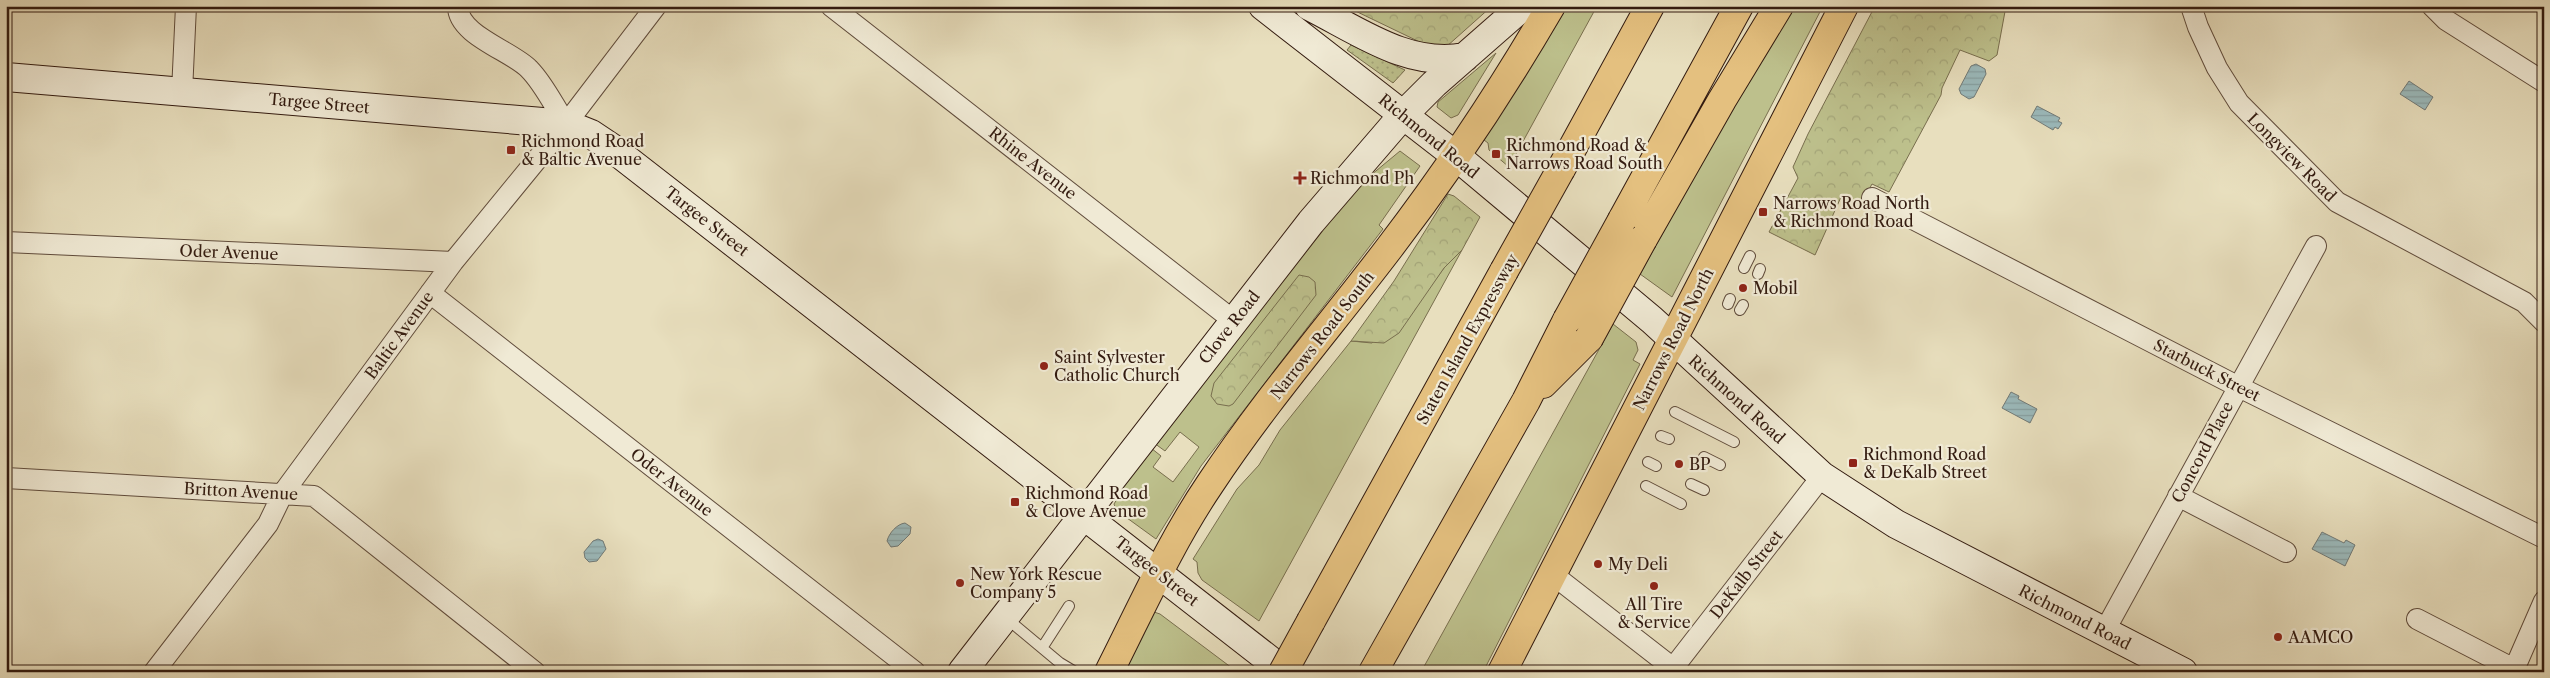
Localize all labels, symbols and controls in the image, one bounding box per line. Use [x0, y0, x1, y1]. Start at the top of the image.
street label: Targee Street [268, 89, 371, 117]
street label: Richmond Road [1375, 89, 1483, 183]
street label: Longview Road [2243, 108, 2341, 206]
street label: Rhine Avenue [985, 122, 1081, 204]
place label: Richmond Road & Baltic Avenue [521, 131, 645, 169]
place label: Richmond Road & Narrows Road South [1506, 135, 1663, 173]
marker: Richmond Road & Baltic Avenue [505, 144, 517, 156]
marker: Richmond Road & Narrows Road South [1490, 148, 1502, 160]
place label: Richmond Ph [1310, 168, 1414, 188]
marker: Richmond Ph [1294, 172, 1306, 184]
street label: Targee Street [661, 182, 753, 260]
place label: Narrows Road North & Richmond Road [1773, 193, 1930, 231]
marker: Narrows Road North & Richmond Road [1757, 206, 1769, 218]
street label: Oder Avenue [179, 240, 279, 264]
street label: Staten Island Expressway [1412, 249, 1523, 428]
street label: Narrows Road North [1628, 265, 1718, 413]
street label: Narrows Road South [1266, 267, 1378, 403]
place label: Mobil [1753, 278, 1798, 298]
marker: Mobil [1737, 282, 1749, 294]
street label: Clove Road [1194, 286, 1264, 368]
street label: Baltic Avenue [360, 287, 438, 383]
street label: Starbuck Street [2150, 335, 2264, 406]
place label: Saint Sylvester Catholic Church [1054, 347, 1180, 385]
street label: Richmond Road [1685, 350, 1790, 448]
marker: Saint Sylvester Catholic Church [1038, 360, 1050, 372]
street label: Concord Place [2167, 398, 2237, 506]
street label: Oder Avenue [627, 444, 717, 520]
place label: Richmond Road & DeKalb Street [1863, 444, 1987, 482]
place label: BP [1689, 454, 1711, 474]
marker: Richmond Road & DeKalb Street [1847, 457, 1859, 469]
marker: BP [1673, 458, 1685, 470]
street label: Britton Avenue [183, 478, 299, 504]
place label: Richmond Road & Clove Avenue [1025, 483, 1149, 521]
marker: Richmond Road & Clove Avenue [1009, 496, 1021, 508]
street label: DeKalb Street [1705, 526, 1787, 622]
street label: Targee Street [1111, 532, 1203, 610]
place label: My Deli [1608, 554, 1668, 574]
marker: My Deli [1592, 558, 1604, 570]
place label: New York Rescue Company 5 [970, 564, 1102, 602]
marker: New York Rescue Company 5 [954, 577, 966, 589]
marker: All Tire & Service [1648, 580, 1660, 592]
street label: Richmond Road [2016, 580, 2135, 654]
place label: All Tire & Service [1617, 594, 1691, 632]
place label: AAMCO [2287, 627, 2353, 647]
marker: AAMCO [2272, 631, 2284, 643]

